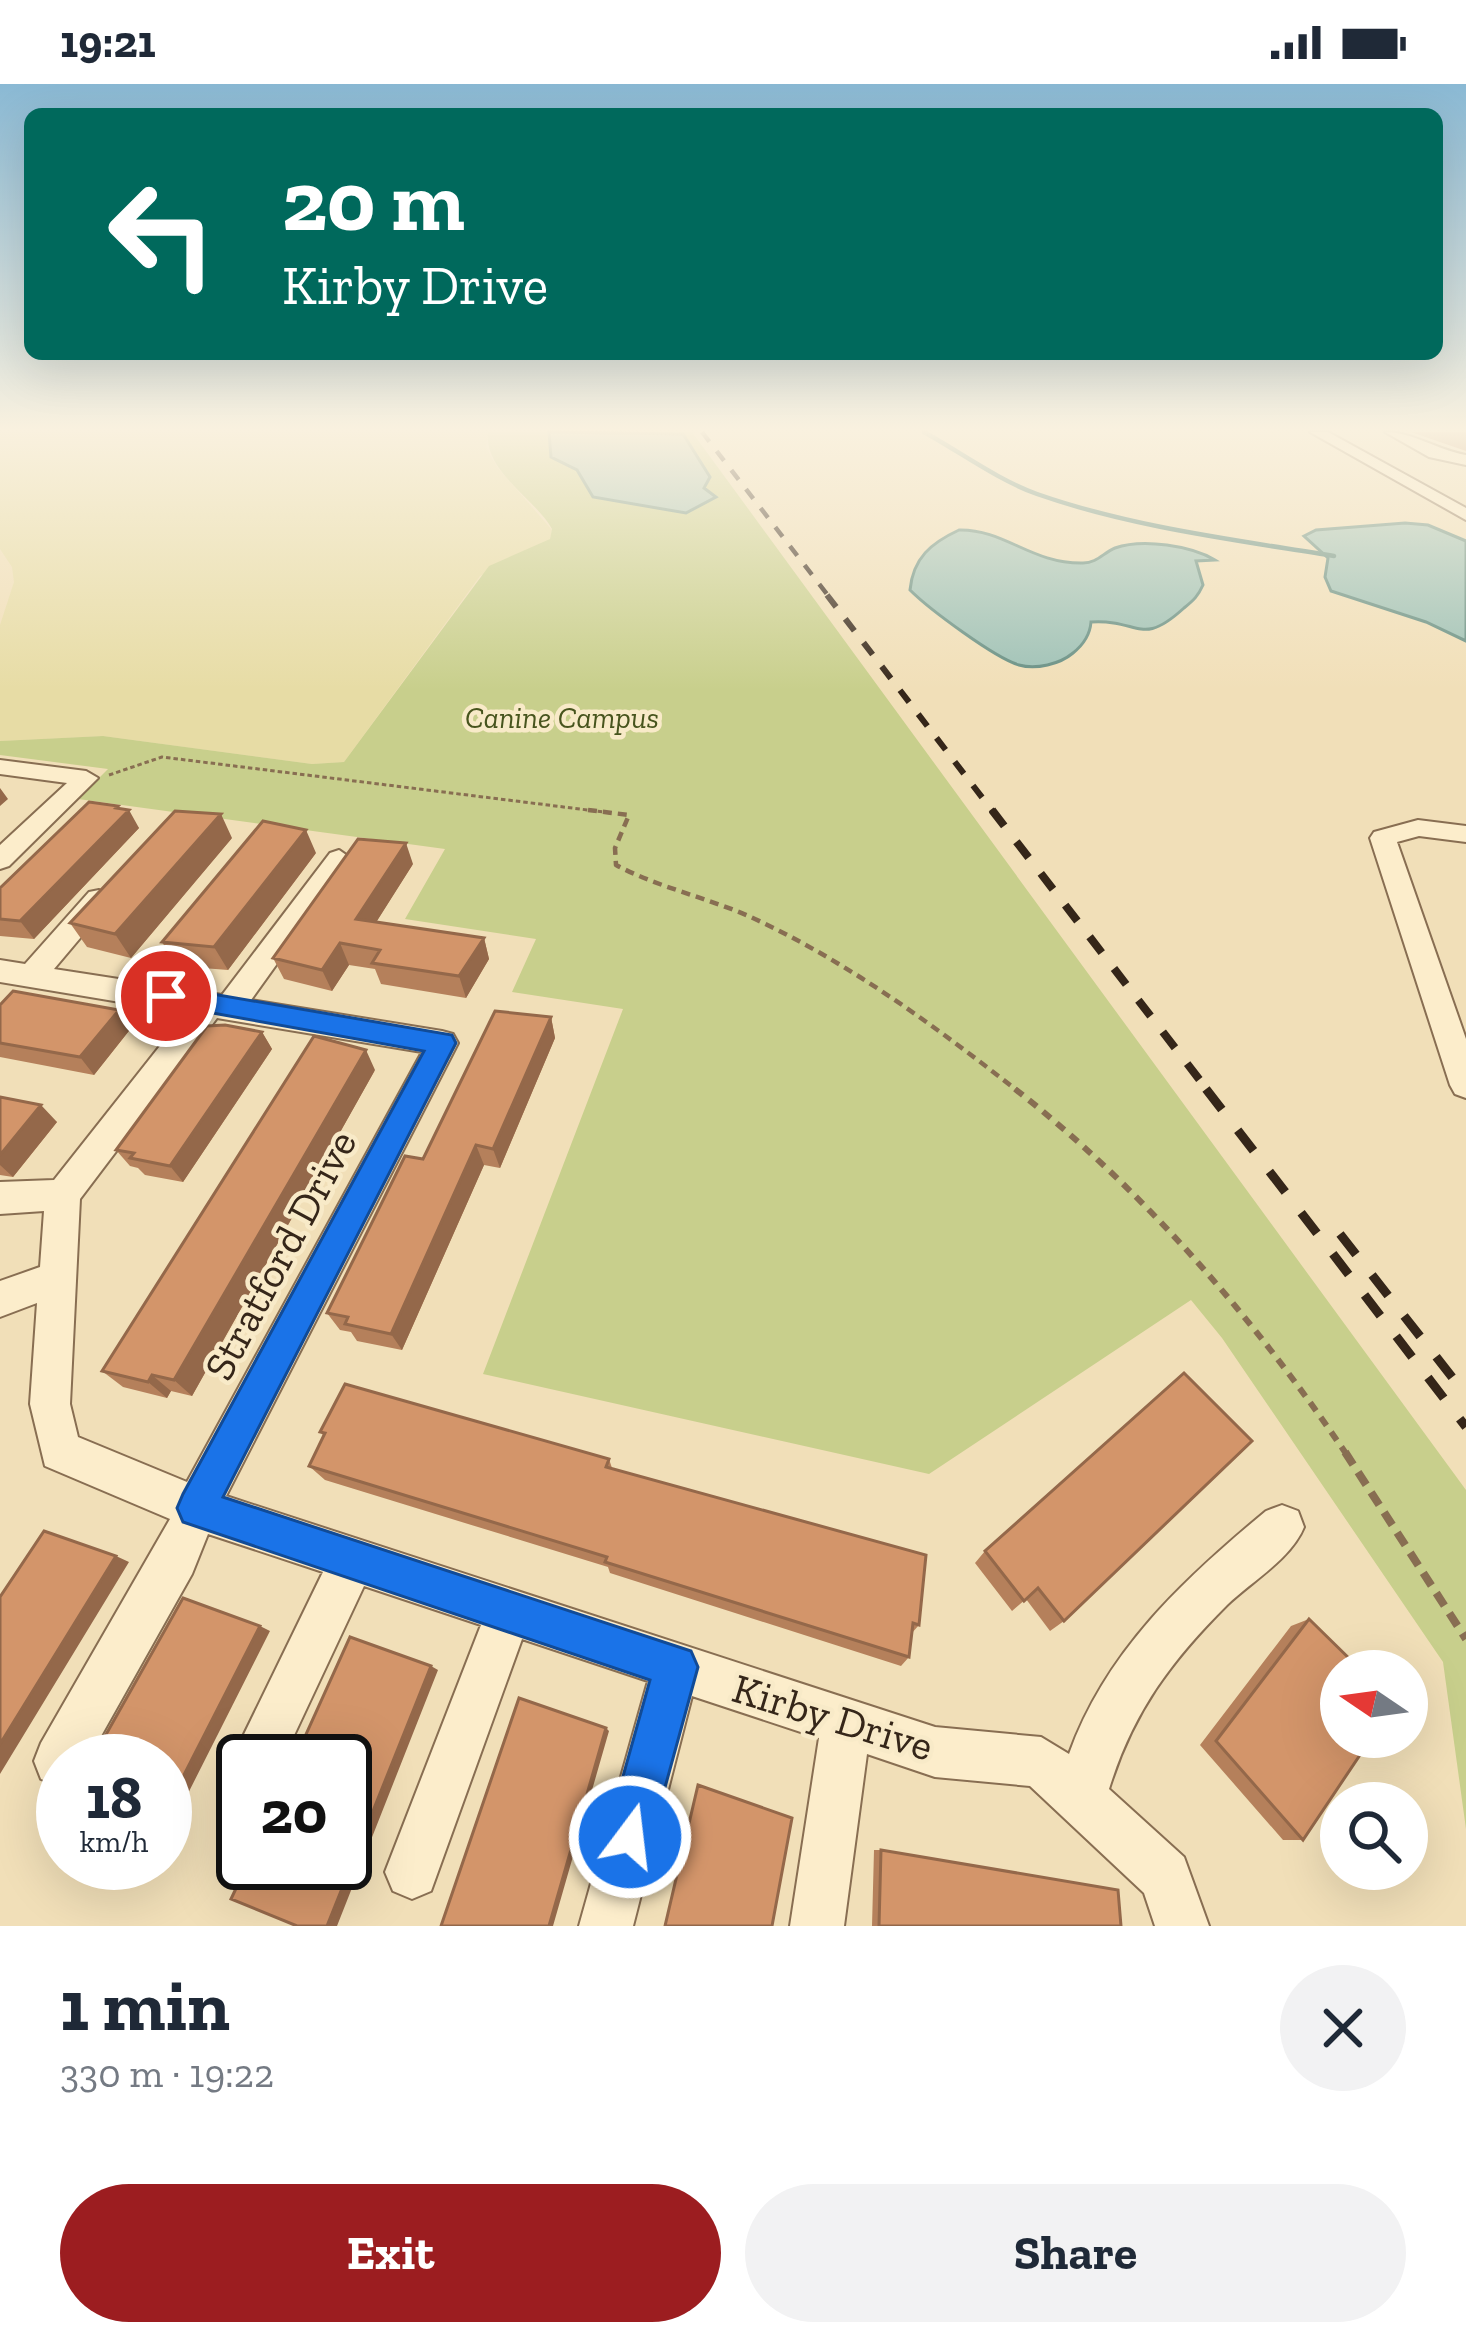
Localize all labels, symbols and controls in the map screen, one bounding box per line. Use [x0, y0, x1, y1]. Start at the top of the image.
text: 19:21 [60, 15, 156, 69]
text: 20 m [282, 151, 465, 252]
icon: left [84, 156, 240, 312]
text: Kirby Drive [282, 253, 548, 318]
park label: Canine Campus [465, 700, 659, 736]
pin [115, 945, 217, 1047]
icon: arrive [133, 963, 199, 1029]
street label: Stratford Drive [193, 1122, 367, 1388]
north arrow [1320, 1650, 1428, 1758]
map controls [1320, 1650, 1428, 1890]
street label: Kirby Drive [727, 1662, 939, 1772]
speed limit sign: 20 [216, 1734, 372, 1890]
text: 18 [86, 1761, 142, 1833]
position arrow [567, 1774, 693, 1900]
button: search [1320, 1782, 1428, 1890]
text: km/h [80, 1824, 148, 1860]
text: 1 min [60, 1962, 230, 2048]
button: close [1280, 1965, 1406, 2091]
text: 330 m · 19:22 [60, 2050, 274, 2097]
button: Exit [60, 2184, 721, 2322]
button: Share [745, 2184, 1406, 2322]

